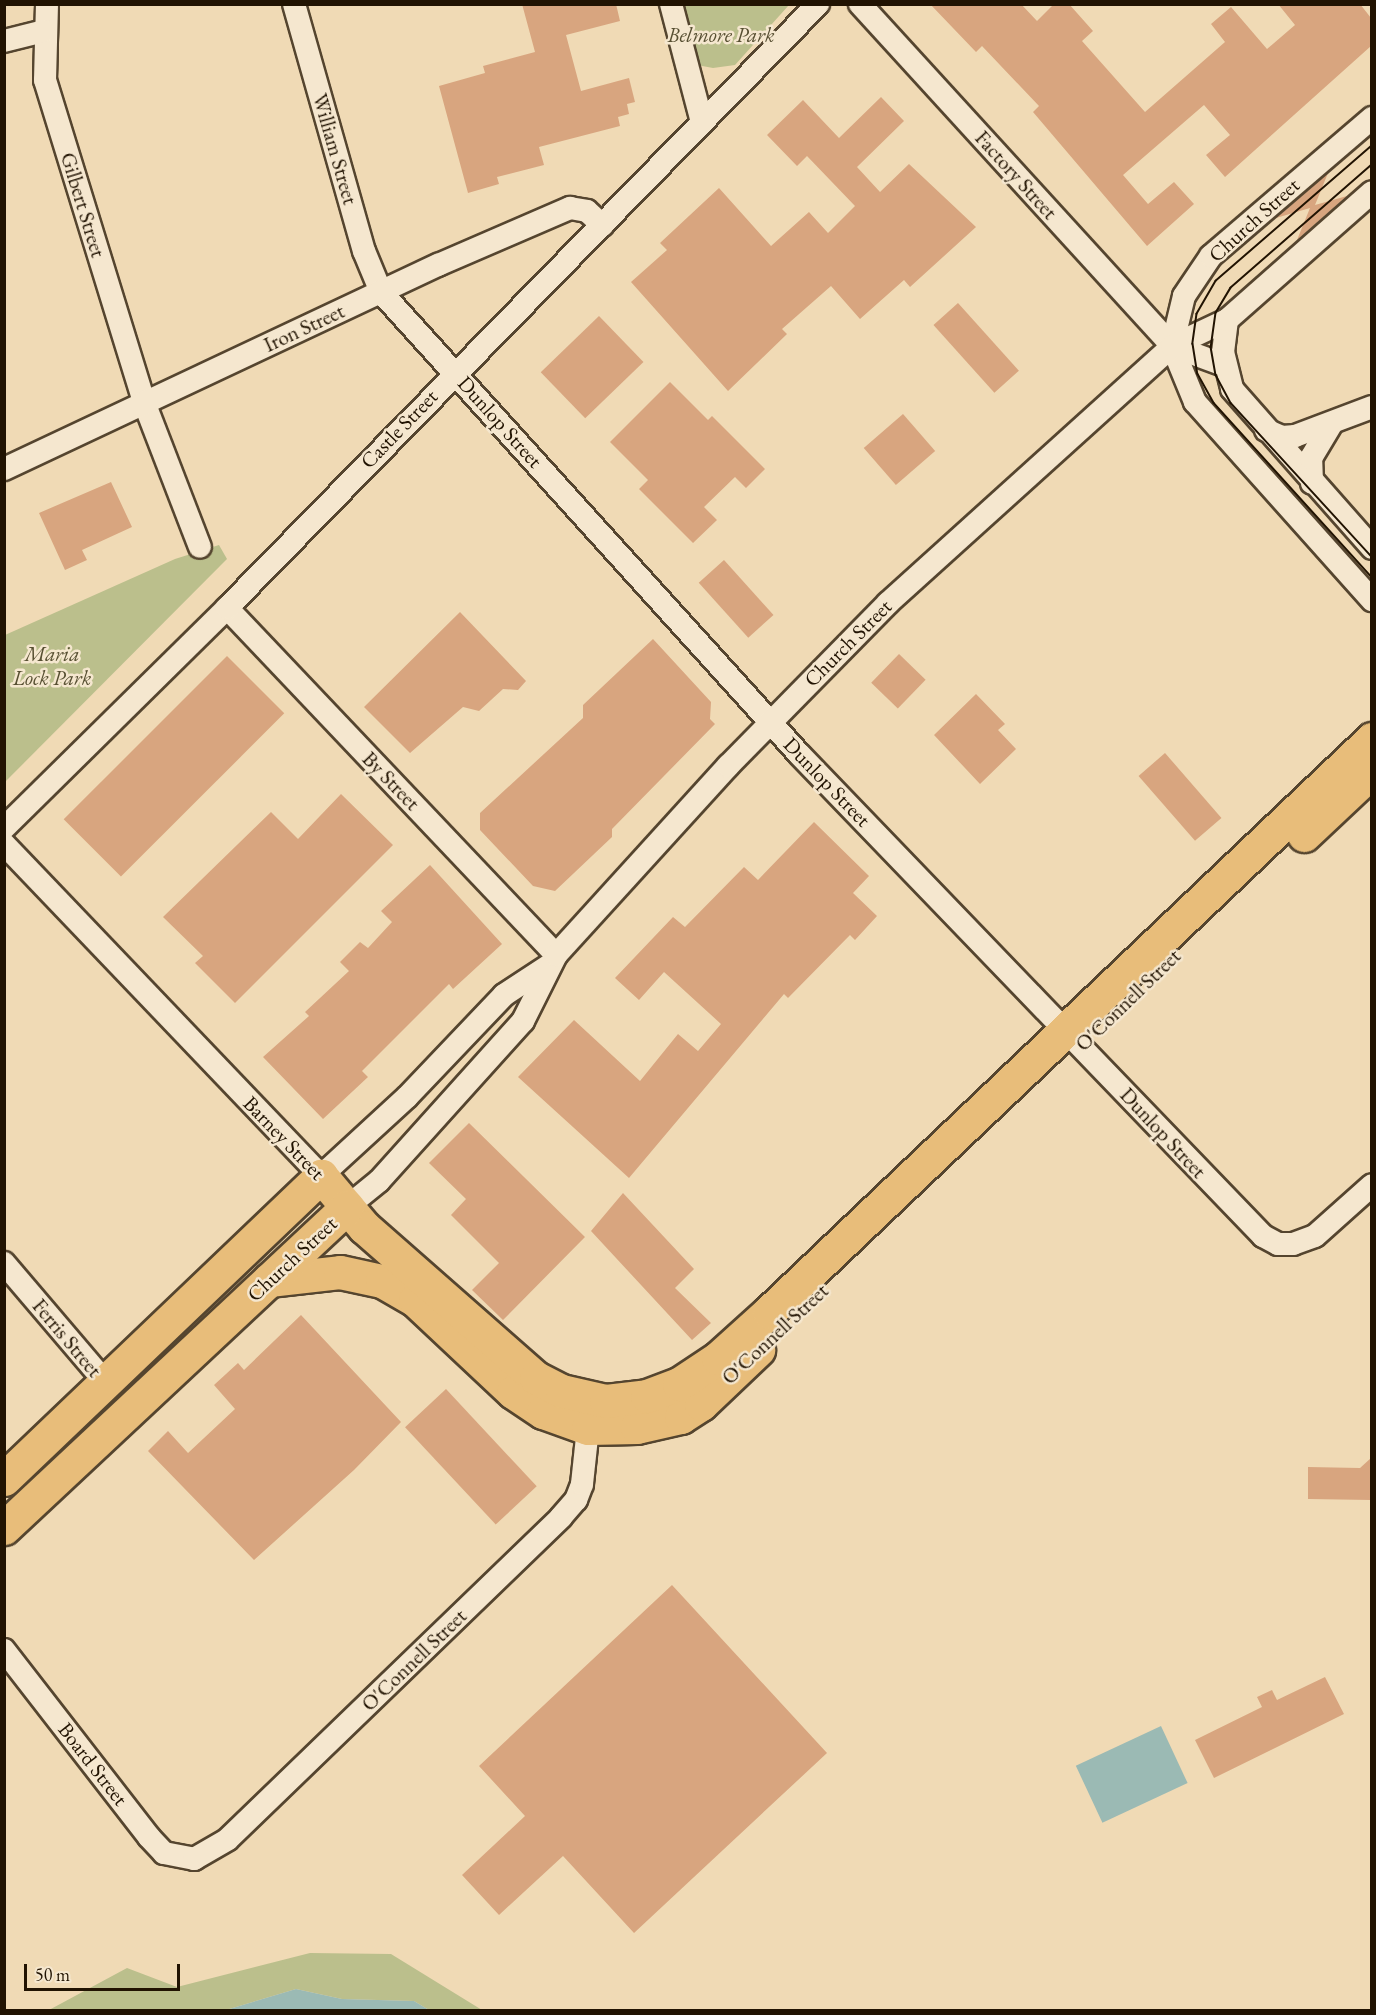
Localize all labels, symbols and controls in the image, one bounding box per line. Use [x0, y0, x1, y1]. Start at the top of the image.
park label: Belmore Park [668, 22, 774, 48]
street label: William Street [307, 91, 363, 207]
street label: Factory Street [970, 125, 1062, 225]
street label: Gilbert Street [55, 149, 111, 261]
street label: Church Street [1203, 173, 1305, 267]
street label: Iron Street [260, 298, 348, 358]
street label: Dunlop Street [452, 371, 548, 473]
street label: Castle Street [355, 384, 443, 474]
street label: Church Street [799, 594, 897, 692]
park label: Maria Lock Park [13, 641, 91, 691]
street label: Dunlop Street [778, 732, 876, 832]
street label: By Street [357, 746, 425, 816]
street label: O'Connell Street [1070, 944, 1186, 1056]
street label: Dunlop Street [1115, 1082, 1211, 1184]
street label: Barney Street [238, 1091, 330, 1185]
street label: Church Street [242, 1211, 342, 1307]
street label: O'Connell Street [717, 1278, 833, 1390]
street label: Ferris Street [27, 1294, 107, 1382]
street label: O'Connell Street [356, 1604, 472, 1716]
street label: Board Street [53, 1717, 133, 1811]
scale bar [27, 1952, 183, 1990]
text: 50 m [35, 1963, 70, 1986]

